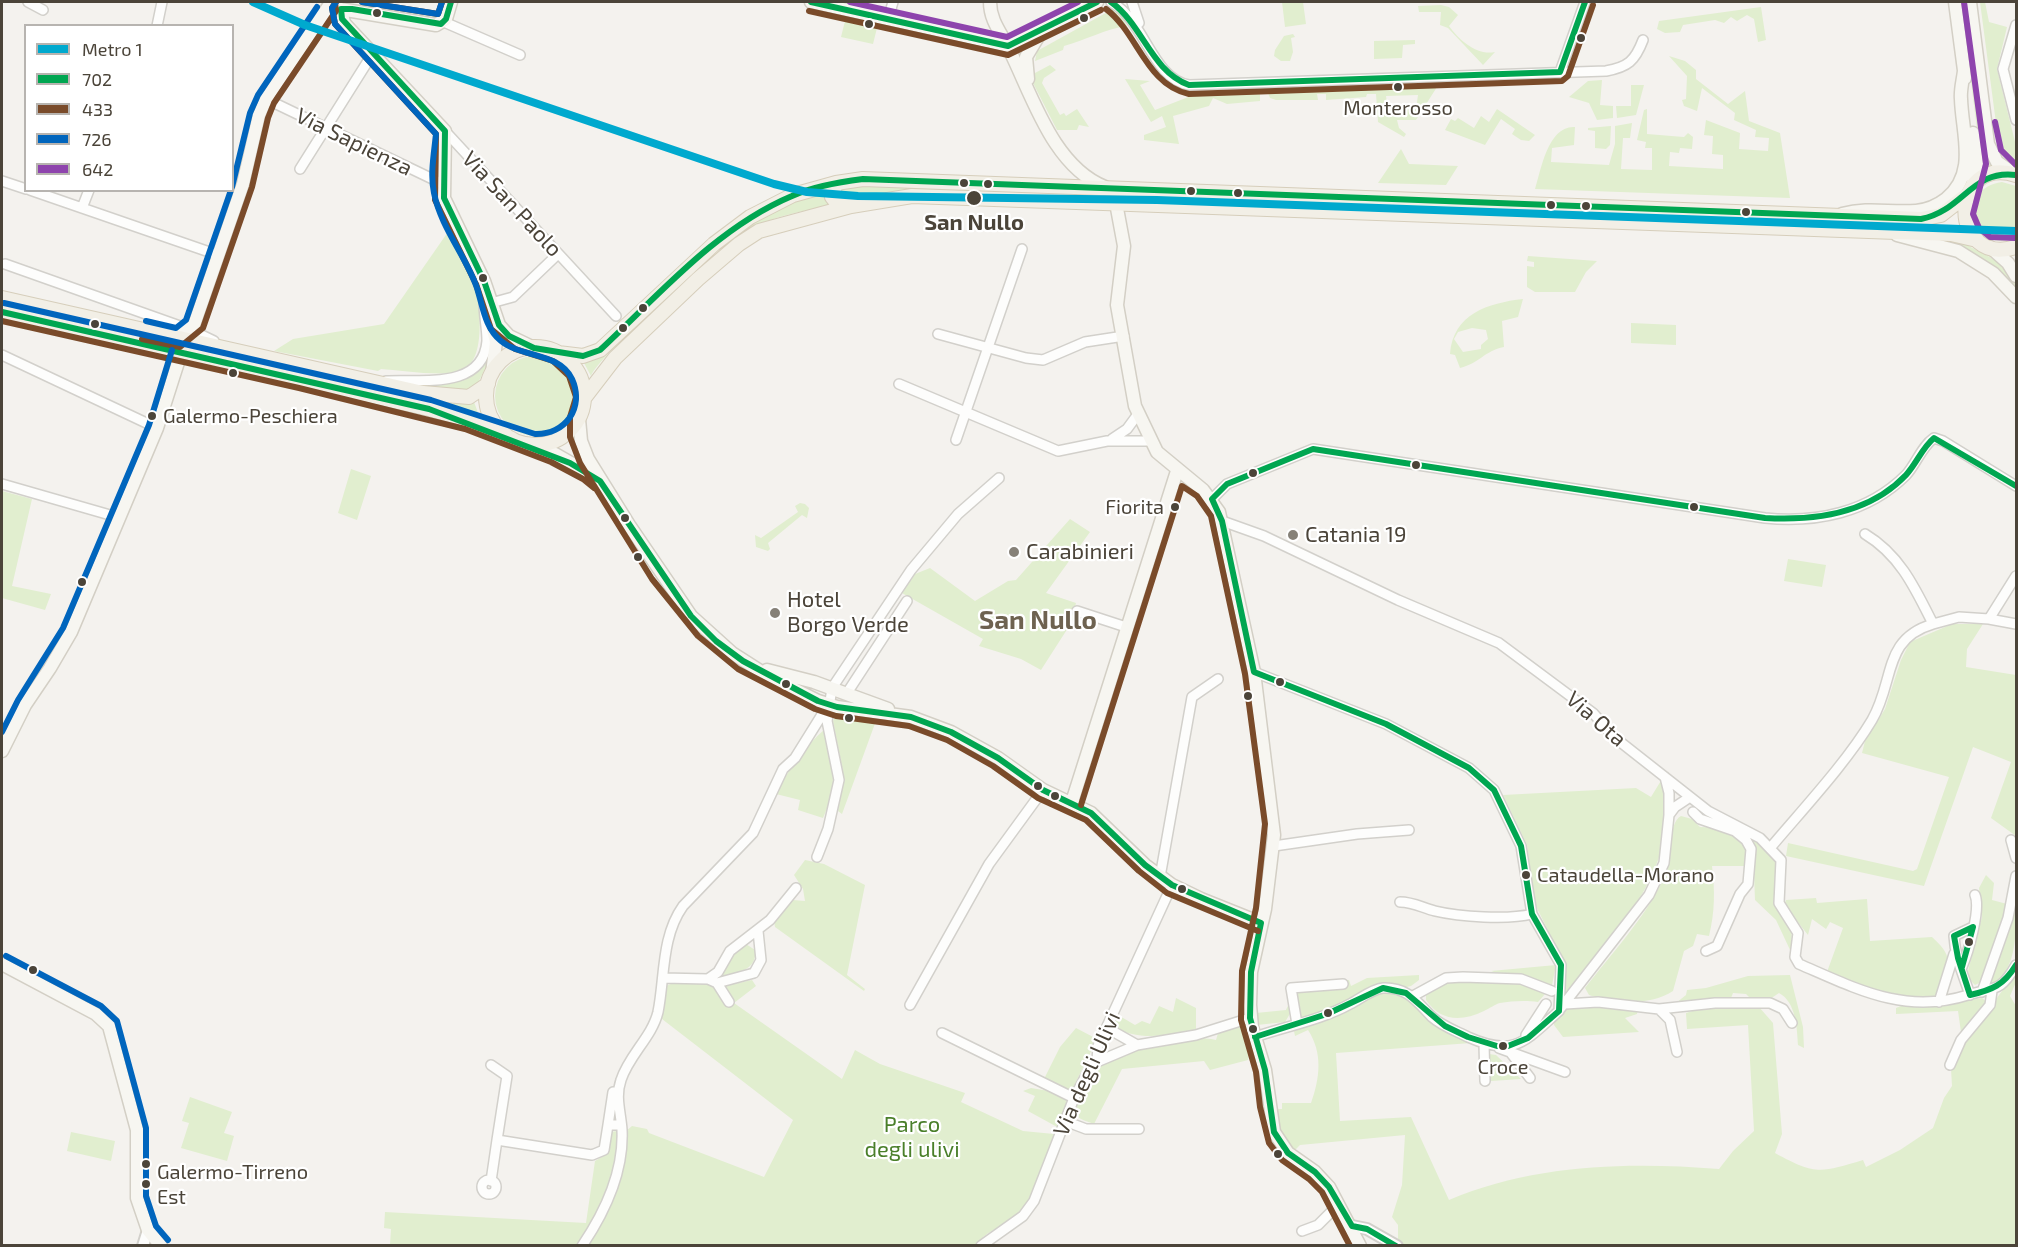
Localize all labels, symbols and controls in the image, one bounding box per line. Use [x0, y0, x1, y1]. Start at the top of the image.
unlabelled marker [371, 7, 383, 19]
unlabelled marker [1078, 12, 1090, 24]
unlabelled marker [863, 18, 875, 30]
legend [24, 24, 234, 192]
unlabelled marker [1575, 32, 1587, 44]
text: Metro 1 [82, 38, 143, 60]
text: 702 [82, 68, 112, 90]
marker: Monterosso [1392, 81, 1404, 93]
place label: Monterosso [1343, 96, 1453, 120]
text: 433 [82, 98, 113, 120]
street label: Via Sapienza [291, 102, 417, 182]
text: 726 [82, 128, 112, 150]
street label: Via San Paolo [457, 146, 567, 262]
text: 642 [82, 158, 113, 180]
unlabelled marker [958, 177, 970, 189]
unlabelled marker [982, 178, 994, 190]
unlabelled marker [1185, 185, 1197, 197]
unlabelled marker [1232, 187, 1244, 199]
marker: San Nullo [965, 189, 983, 207]
unlabelled marker [1545, 199, 1557, 211]
unlabelled marker [1580, 200, 1592, 212]
unlabelled marker [1740, 206, 1752, 218]
place label: San Nullo [924, 210, 1024, 236]
unlabelled marker [477, 272, 489, 284]
unlabelled marker [637, 302, 649, 314]
unlabelled marker [89, 318, 101, 330]
unlabelled marker [617, 322, 629, 334]
unlabelled marker [227, 367, 239, 379]
place label: Galermo-Peschiera [163, 404, 338, 428]
marker: Galermo-Peschiera [146, 410, 158, 422]
unlabelled marker [1410, 459, 1422, 471]
unlabelled marker [1247, 467, 1259, 479]
place label: Fiorita [1105, 495, 1164, 519]
marker: Fiorita [1169, 501, 1181, 513]
unlabelled marker [1688, 501, 1700, 513]
unlabelled marker [619, 512, 631, 524]
place label: Catania 19 [1305, 522, 1407, 548]
marker: Catania 19 [1286, 528, 1300, 542]
place label: Carabinieri [1026, 539, 1134, 565]
marker: Carabinieri [1007, 545, 1021, 559]
unlabelled marker [632, 551, 644, 563]
unlabelled marker [76, 576, 88, 588]
place label: Hotel Borgo Verde [787, 587, 909, 638]
district label: San Nullo [979, 604, 1097, 636]
marker: Hotel Borgo Verde [768, 606, 782, 620]
unlabelled marker [1274, 676, 1286, 688]
unlabelled marker [780, 678, 792, 690]
street label: Via Ota [1561, 686, 1631, 752]
unlabelled marker [1242, 690, 1254, 702]
unlabelled marker [843, 712, 855, 724]
unlabelled marker [1032, 780, 1044, 792]
unlabelled marker [1049, 790, 1061, 802]
place label: Cataudella-Morano [1537, 863, 1714, 887]
marker: Cataudella-Morano [1520, 869, 1532, 881]
unlabelled marker [1176, 883, 1188, 895]
unlabelled marker [1963, 936, 1975, 948]
unlabelled marker [27, 964, 39, 976]
unlabelled marker [1322, 1007, 1334, 1019]
street label: Via degli Ulivi [1048, 1008, 1126, 1140]
unlabelled marker [1247, 1023, 1259, 1035]
marker: Croce [1497, 1040, 1509, 1052]
place label: Croce [1478, 1055, 1528, 1079]
park label: Parco degli ulivi [864, 1112, 960, 1164]
unlabelled marker [1272, 1148, 1284, 1160]
unlabelled marker [140, 1158, 152, 1170]
place label: Galermo-Tirreno Est [157, 1160, 308, 1207]
marker: Galermo-Tirreno Est [140, 1178, 152, 1190]

